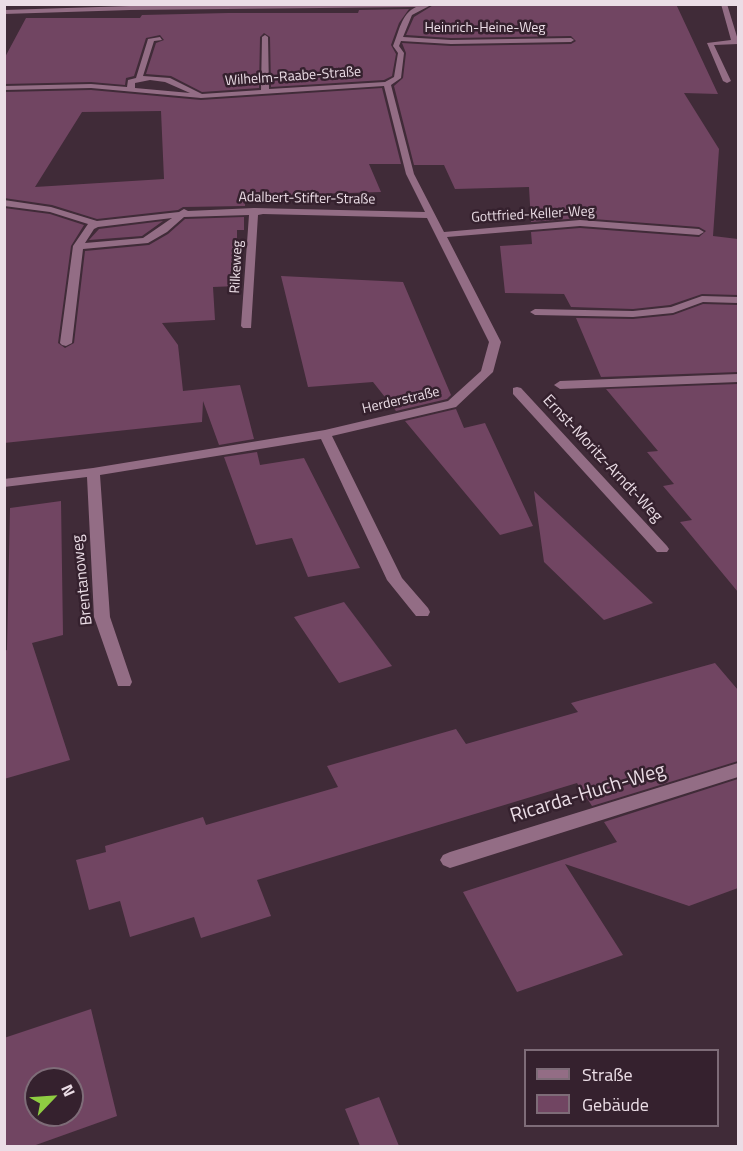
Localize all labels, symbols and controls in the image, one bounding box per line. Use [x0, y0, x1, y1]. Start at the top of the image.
street label: Heinrich-Heine-Weg [424, 21, 546, 37]
street label: Wilhelm-Raabe-Straße [224, 64, 362, 90]
street label: Adalbert-Stifter-Straße [238, 189, 376, 209]
street label: Gottfried-Keller-Weg [471, 203, 595, 227]
street label: Rilkeweg [227, 240, 247, 294]
street label: Herderstraße [361, 384, 441, 418]
street label: Ernst-Moritz-Arndt-Weg [538, 391, 666, 527]
street label: Brentanoweg [69, 534, 97, 626]
street label: Ricarda-Huch-Weg [507, 759, 669, 829]
legend [524, 1049, 719, 1127]
text: Straße [582, 1061, 633, 1088]
north arrow [24, 1067, 84, 1127]
text: N [55, 1080, 82, 1100]
text: Gebäude [582, 1091, 649, 1118]

